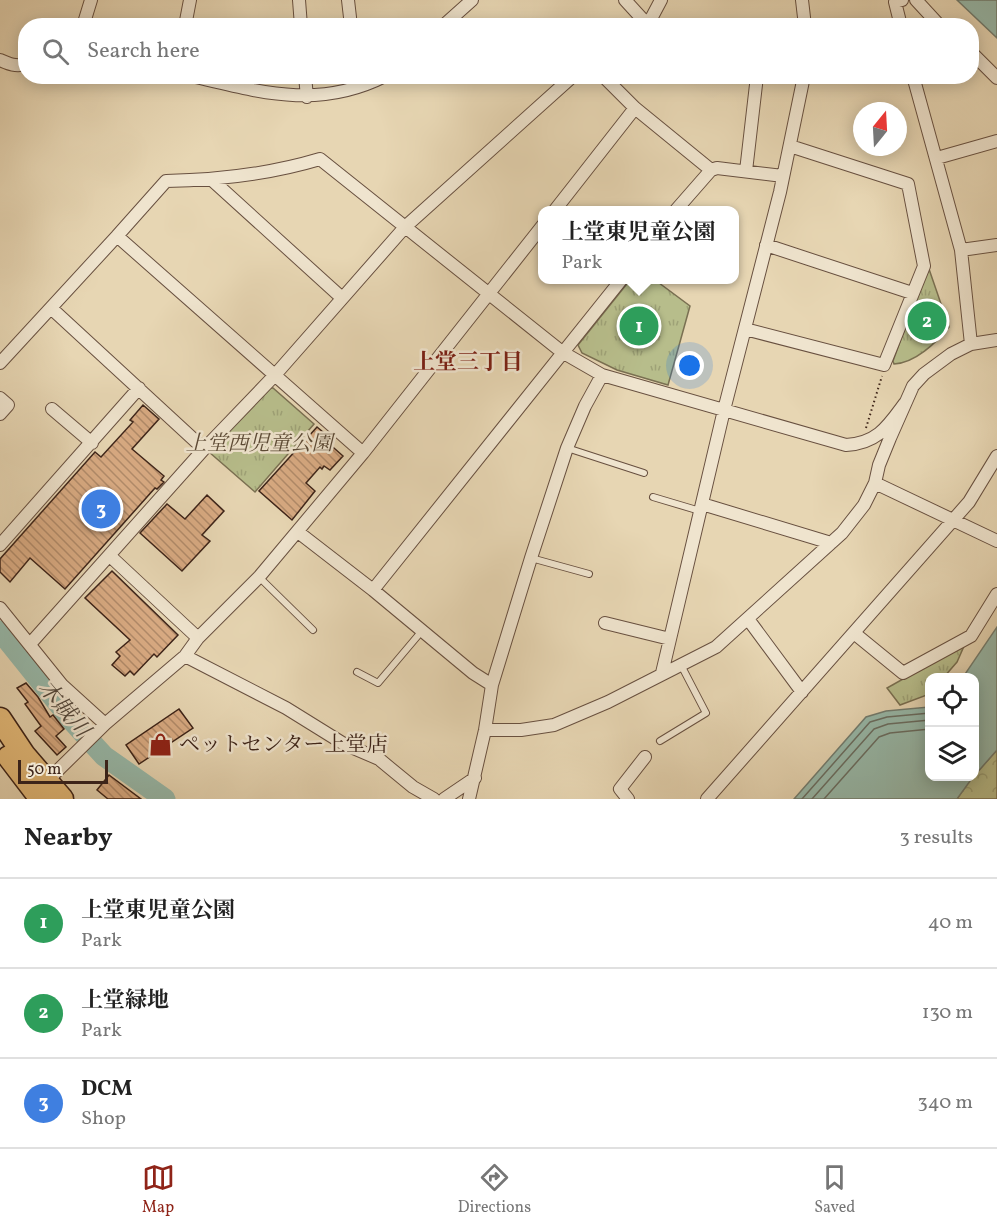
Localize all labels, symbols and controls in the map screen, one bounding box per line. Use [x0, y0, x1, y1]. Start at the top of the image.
search box [18, 18, 979, 84]
icon: search [39, 35, 72, 68]
text: Search here [87, 36, 200, 67]
north arrow [853, 102, 907, 156]
popup [538, 206, 739, 284]
text: 上堂東児童公園 [561, 218, 716, 249]
text: Park [561, 249, 602, 277]
pin: 2 [908, 298, 946, 344]
pin: 1 [620, 304, 658, 348]
district label: 上堂三丁目 [413, 348, 523, 379]
your location [675, 351, 704, 380]
park label: 上堂西児童公園 [186, 430, 335, 459]
pin: 3 [82, 486, 120, 532]
map controls [925, 673, 979, 781]
button: locate [925, 673, 979, 727]
water label: 木賊川 [30, 674, 97, 746]
button: layers [925, 727, 979, 781]
shop icon: ペットセンター上堂店 [148, 731, 174, 757]
place label: ペットセンター上堂店 [179, 731, 388, 760]
scale bar [18, 757, 108, 784]
text: 50 m [27, 759, 61, 781]
text: Nearby [24, 820, 113, 856]
text: 3 results [899, 824, 973, 852]
text: 上堂東児童公園 [81, 896, 235, 927]
text: 1 [39, 909, 48, 937]
text: 40 m [928, 909, 973, 937]
text: Park [81, 927, 122, 955]
text: 上堂緑地 [81, 986, 169, 1017]
text: 2 [38, 999, 49, 1027]
text: 130 m [922, 999, 973, 1027]
text: Park [81, 1017, 122, 1045]
text: DCM [81, 1074, 133, 1105]
text: 3 [38, 1089, 49, 1117]
text: 340 m [917, 1089, 973, 1117]
text: Shop [81, 1105, 126, 1133]
tab: Map [142, 1161, 175, 1219]
tab: Directions [458, 1161, 531, 1219]
tab: Saved [814, 1161, 855, 1219]

